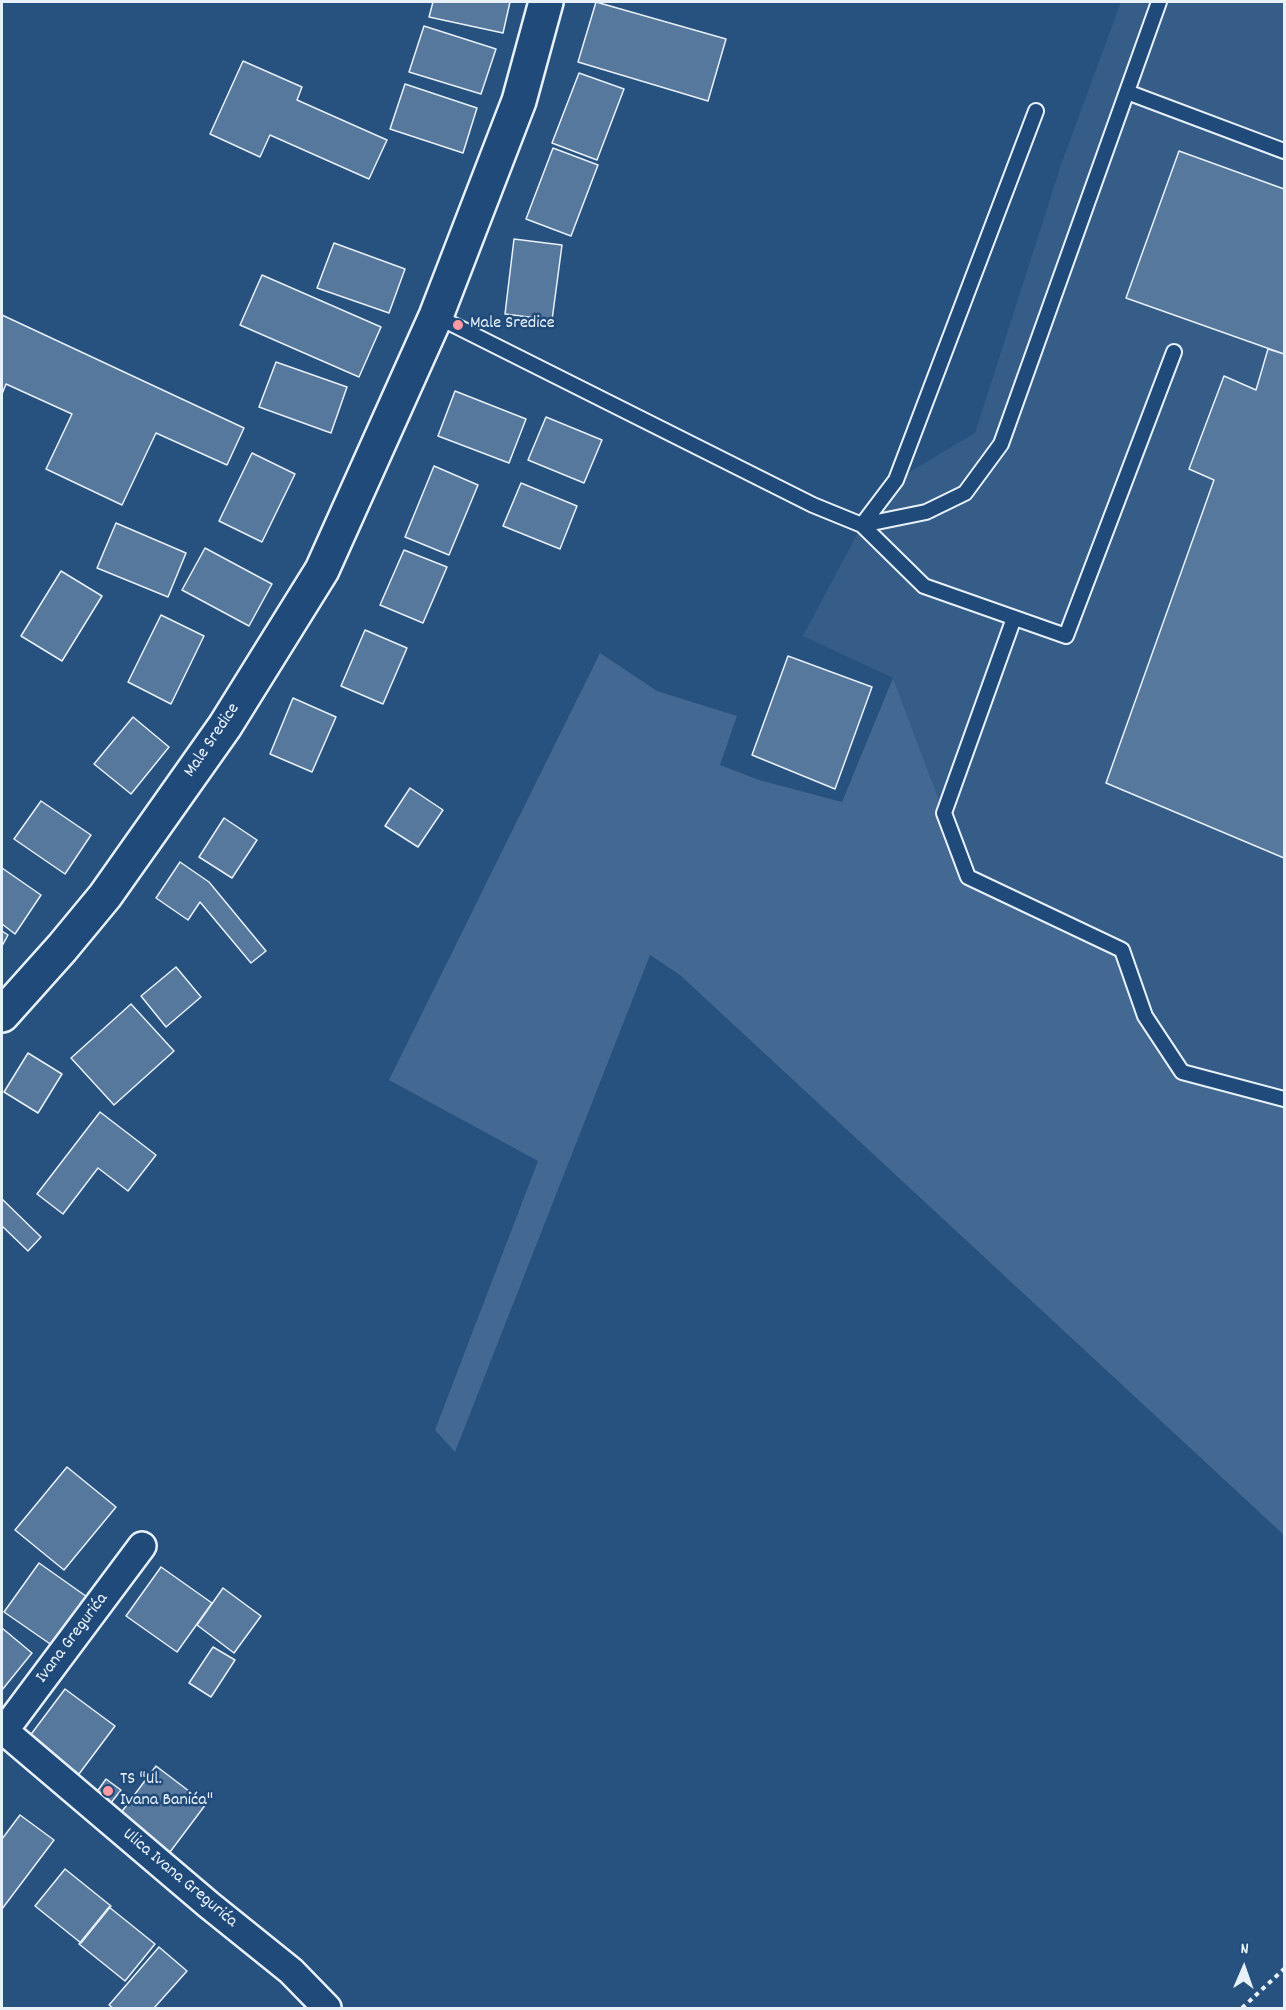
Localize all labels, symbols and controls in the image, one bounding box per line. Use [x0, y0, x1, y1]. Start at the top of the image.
place label: Male Sredice [470, 314, 555, 336]
marker: Male Sredice [451, 318, 465, 332]
street label: Male Sredice [180, 700, 246, 782]
street label: Ivana Gregurića [32, 1590, 114, 1688]
place label: TS "Ul. Ivana Banića" [120, 1770, 213, 1812]
marker: TS "Ul. Ivana Banića" [101, 1784, 115, 1798]
street label: Ulica Ivana Gregurića [117, 1825, 241, 1933]
north arrow [1214, 1938, 1274, 1998]
text: N [1240, 1938, 1249, 1961]

